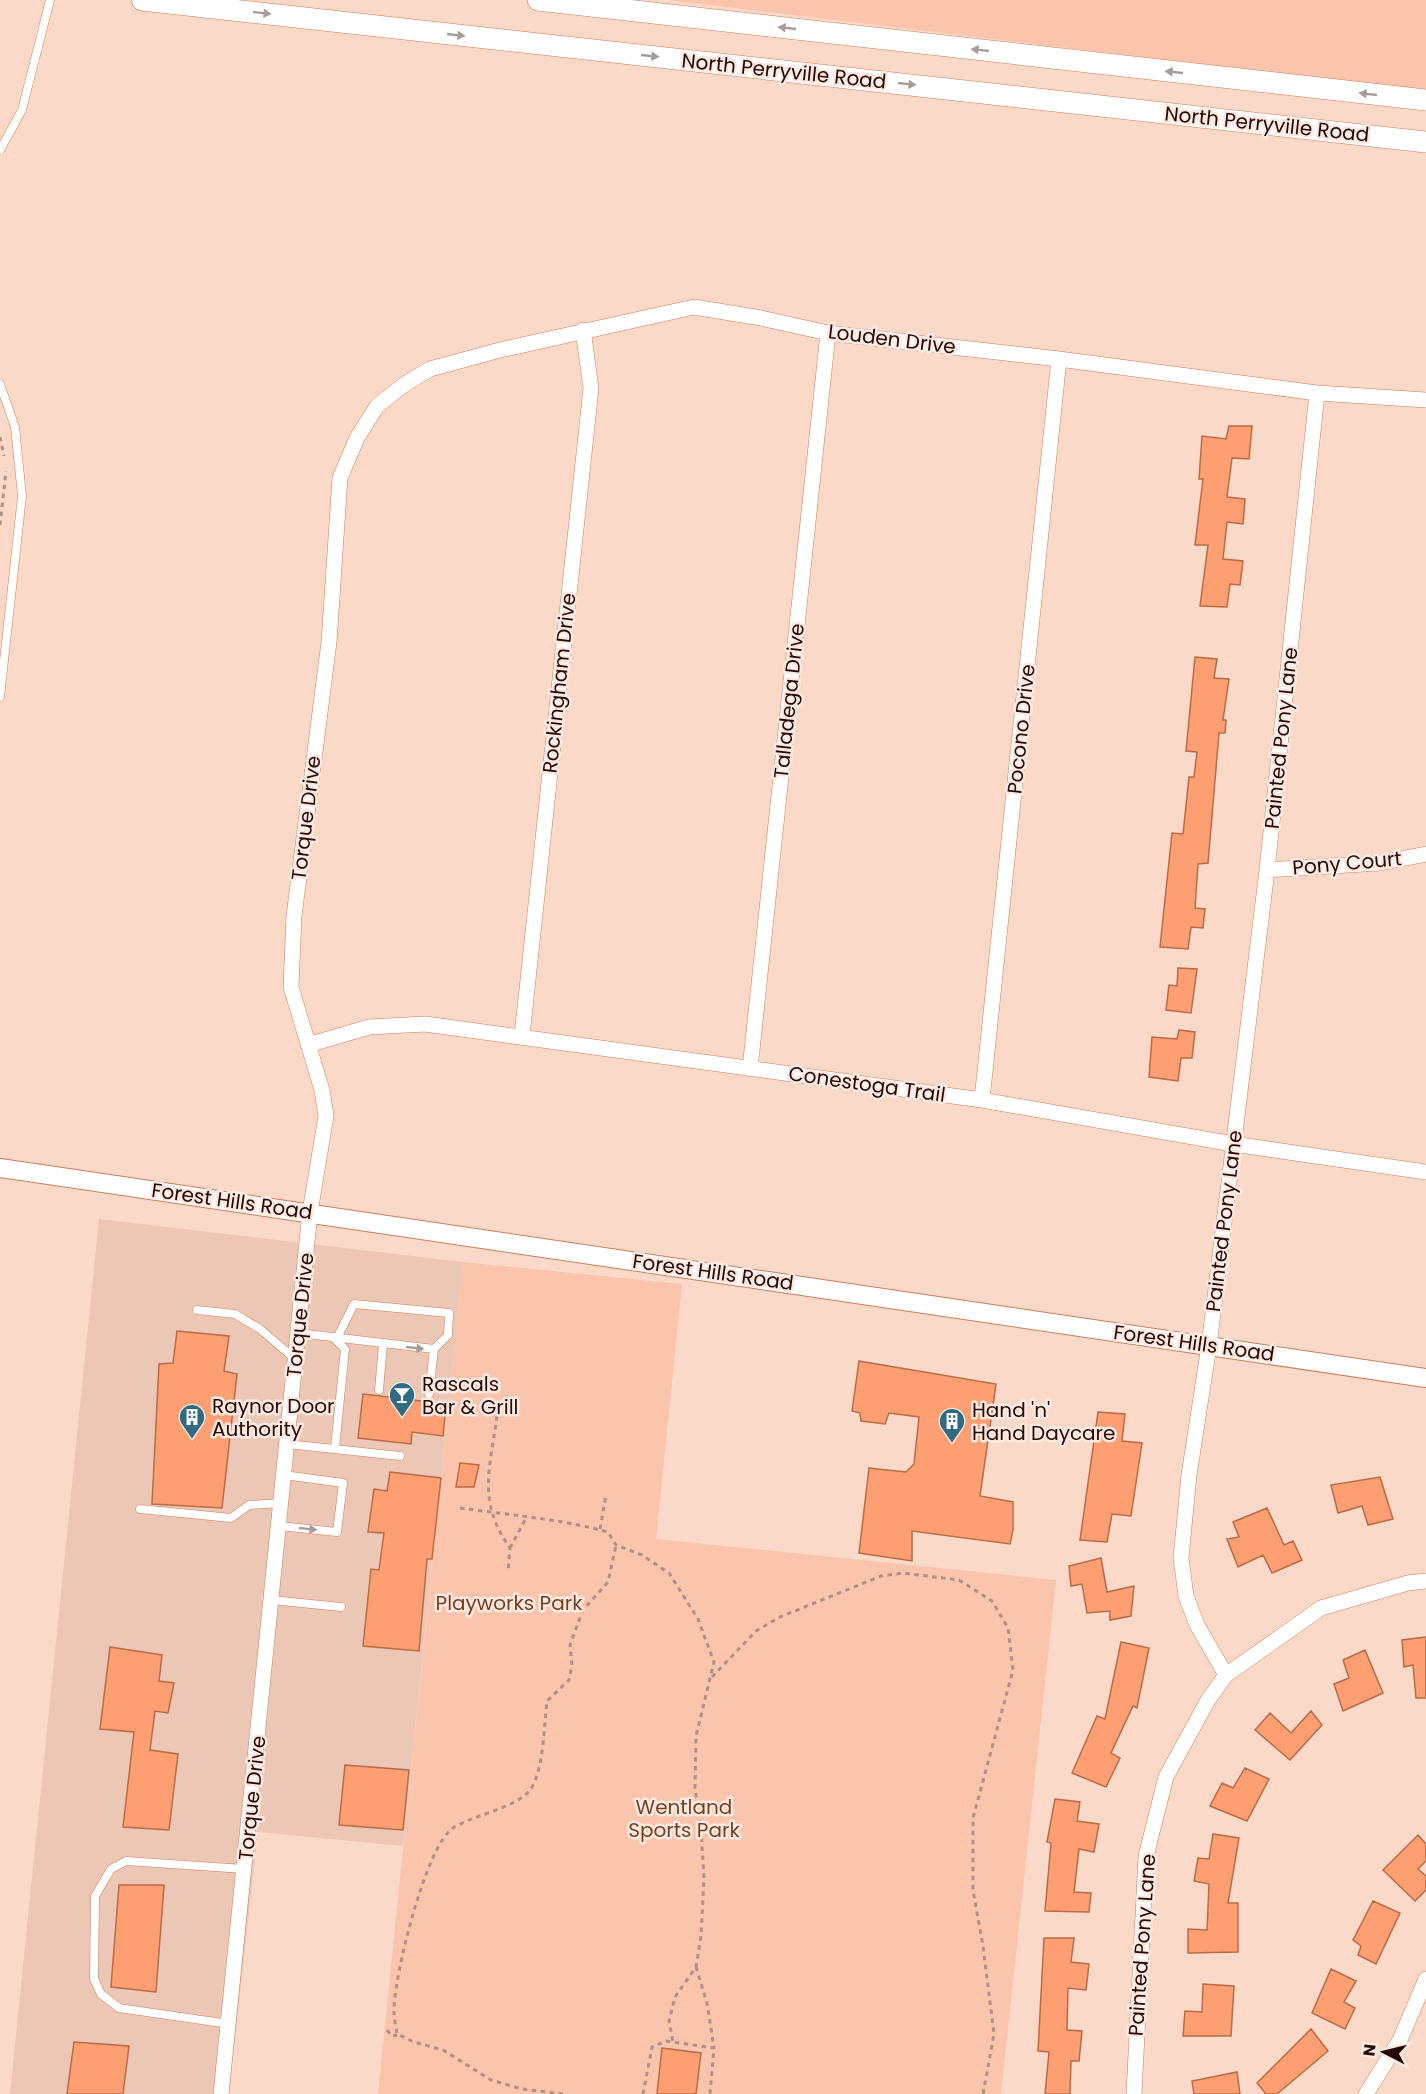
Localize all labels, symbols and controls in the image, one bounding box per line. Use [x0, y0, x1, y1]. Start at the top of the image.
one-way arrow [253, 8, 272, 18]
one-way arrow [777, 23, 796, 33]
one-way arrow [447, 30, 466, 40]
one-way arrow [971, 45, 990, 55]
street label: North Perryville Road [680, 46, 888, 96]
one-way arrow [641, 51, 660, 61]
one-way arrow [1165, 67, 1184, 77]
one-way arrow [897, 80, 916, 89]
one-way arrow [1358, 89, 1377, 98]
street label: North Perryville Road [1163, 99, 1371, 149]
street label: Louden Drive [827, 317, 957, 361]
street label: Rockingham Drive [536, 592, 582, 774]
street label: Talladega Drive [767, 622, 811, 780]
street label: Painted Pony Lane [1258, 646, 1304, 830]
street label: Pocono Drive [1000, 663, 1042, 795]
street label: Torque Drive [284, 754, 328, 882]
street label: Pony Court [1291, 844, 1403, 882]
street label: Conestoga Trail [787, 1059, 947, 1109]
street label: Painted Pony Lane [1199, 1129, 1249, 1313]
street label: Forest Hills Road [150, 1176, 314, 1226]
street label: Forest Hills Road [631, 1247, 795, 1297]
street label: Torque Drive [280, 1251, 320, 1379]
street label: Forest Hills Road [1112, 1318, 1276, 1368]
one-way arrow [406, 1343, 425, 1352]
place label: Rascals Bar & Grill [422, 1370, 518, 1421]
bar icon: Rascals Bar & Grill [387, 1380, 417, 1418]
place label: Raynor Door Authority [212, 1392, 335, 1443]
place label: Hand 'n' Hand Daycare [972, 1396, 1115, 1447]
building icon: Raynor Door Authority [177, 1402, 207, 1440]
building icon: Hand 'n' Hand Daycare [937, 1406, 967, 1444]
one-way arrow [298, 1524, 317, 1534]
park label: Playworks Park [436, 1589, 583, 1617]
street label: Torque Drive [232, 1734, 272, 1862]
park label: Wentland Sports Park [628, 1793, 740, 1844]
street label: Painted Pony Lane [1122, 1853, 1162, 2037]
north arrow [1354, 2022, 1414, 2082]
text: N [1357, 2043, 1382, 2058]

